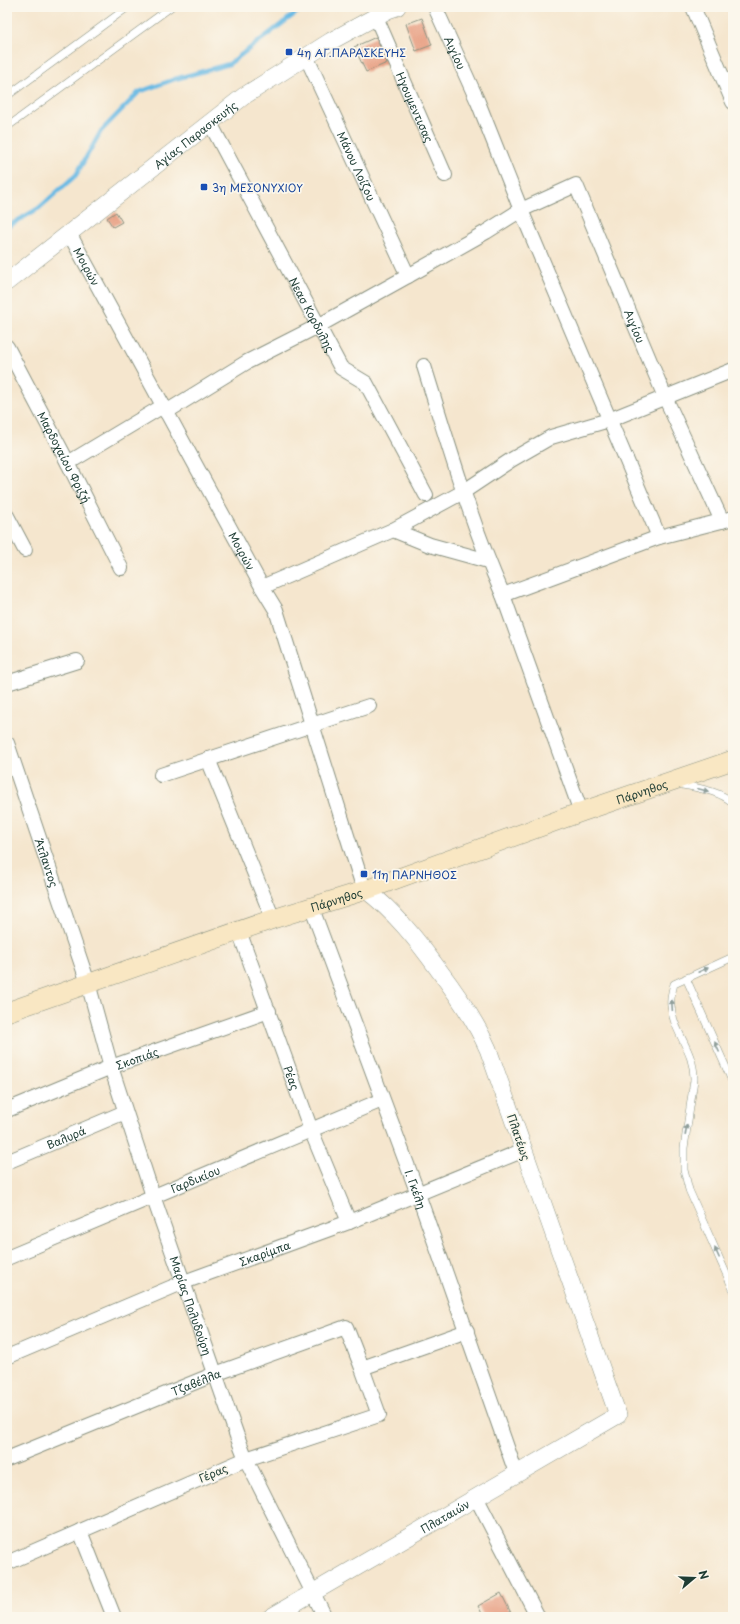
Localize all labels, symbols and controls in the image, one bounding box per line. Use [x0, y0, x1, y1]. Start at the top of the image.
street label: Αιγίου [441, 33, 471, 72]
place label: 4η ΑΓ.ΠΑΡΑΣΚΕΥΗΣ [297, 44, 406, 61]
marker: 4η ΑΓ.ΠΑΡΑΣΚΕΥΗΣ [284, 47, 294, 57]
street label: Ηγουμεντισας [392, 69, 438, 145]
street label: Αγίας Παρασκευής [150, 96, 241, 173]
street label: Μάνου Λοίζου [333, 128, 380, 203]
place label: 3η ΜΕΣΟΝΥΧΙΟΥ [212, 179, 303, 196]
marker: 3η ΜΕΣΟΝΥΧΙΟΥ [199, 182, 209, 192]
street label: Μοιρών [70, 244, 105, 289]
street label: Νεασ Κορδυλης [285, 274, 339, 355]
street label: Αιγίου [621, 307, 650, 345]
street label: Μαρδοχαίου Φριζή [34, 408, 95, 506]
street label: Μοιρών [225, 529, 260, 573]
street label: Πάρνηθος [614, 774, 670, 808]
one-way arrow [696, 787, 709, 793]
street label: Άτλαντος [31, 836, 64, 889]
place label: 11η ΠΑΡΝΗΘΟΣ [372, 866, 457, 883]
marker: 11η ΠΑΡΝΗΘΟΣ [359, 869, 369, 879]
street label: Πάρνηθος [308, 883, 364, 915]
one-way arrow [698, 967, 710, 973]
one-way arrow [668, 999, 675, 1011]
street label: Σκοπιάς [113, 1042, 161, 1073]
one-way arrow [714, 1042, 720, 1053]
street label: Ρέας [280, 1063, 304, 1093]
street label: Πλατέως [503, 1111, 535, 1163]
street label: Βαλυρά [44, 1121, 88, 1153]
one-way arrow [684, 1124, 690, 1136]
street label: Γαρδικίου [168, 1161, 222, 1197]
street label: Ι. Γκέλη [401, 1167, 431, 1211]
street label: Σκαρίμπα [237, 1236, 293, 1270]
one-way arrow [714, 1247, 720, 1259]
street label: Μαρίας Πολυδούρη [166, 1254, 216, 1357]
street label: Τζαβέλλα [168, 1364, 223, 1400]
street label: Γέρας [196, 1459, 230, 1487]
street label: Πλαταιών [417, 1495, 473, 1537]
north arrow [674, 1558, 714, 1598]
text: N [694, 1568, 713, 1582]

